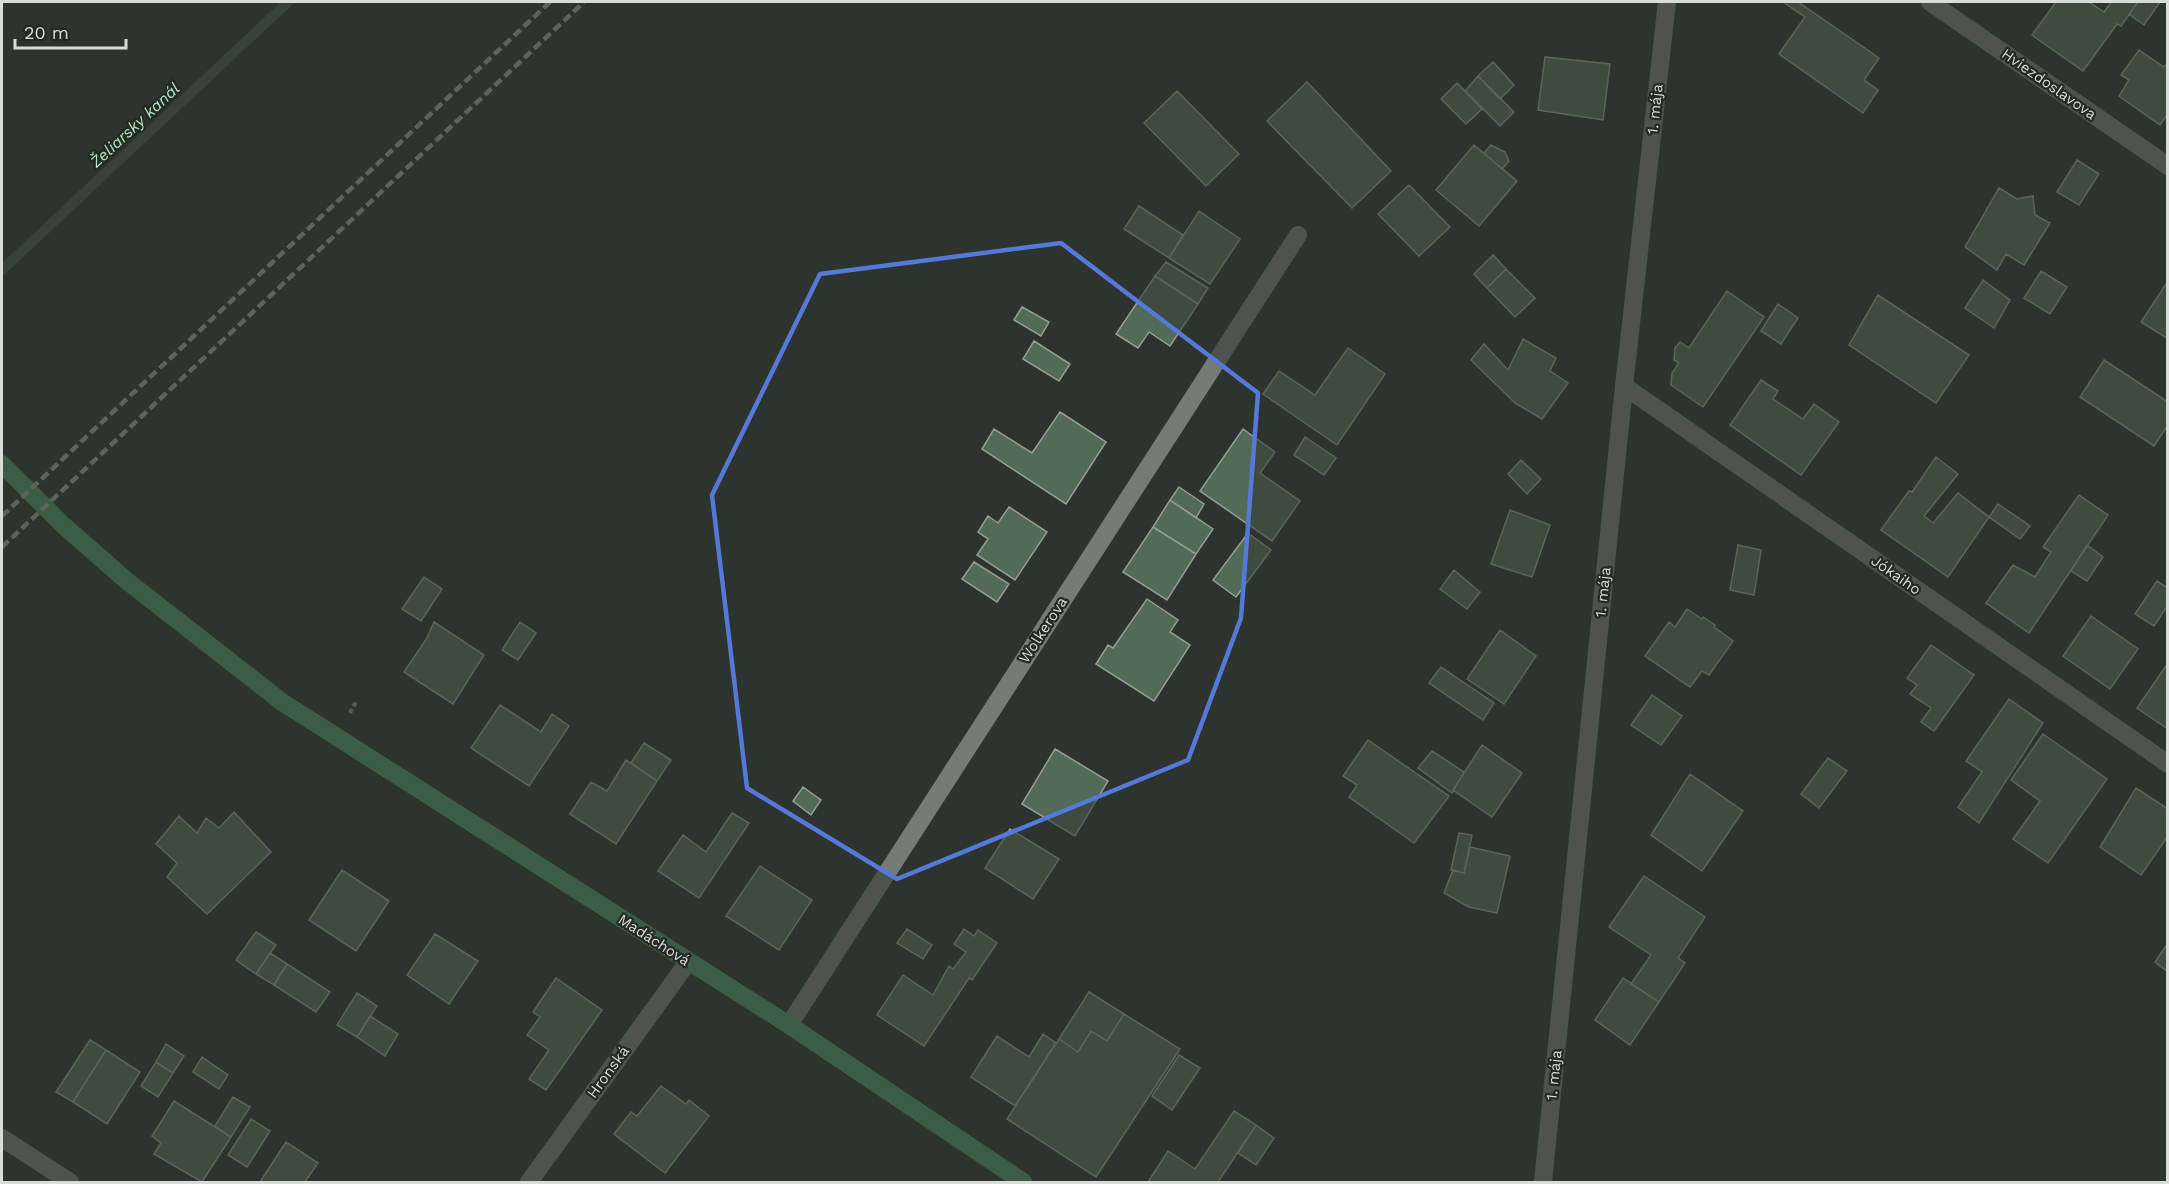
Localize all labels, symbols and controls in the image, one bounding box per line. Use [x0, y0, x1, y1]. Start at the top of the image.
scale bar [15, 12, 126, 50]
text: 20 m [24, 22, 69, 43]
street label: Hviezdoslavova [1998, 45, 2100, 124]
water label: Želiarsky kanál [86, 79, 184, 172]
street label: 1. mája [1643, 83, 1667, 135]
street label: Jókaiho [1868, 551, 1924, 599]
street label: 1. mája [1591, 566, 1615, 618]
street label: Wolkerova [1015, 593, 1071, 667]
street label: Madáchová [615, 910, 694, 970]
street label: Hronská [583, 1042, 633, 1102]
street label: 1. mája [1542, 1049, 1566, 1101]

